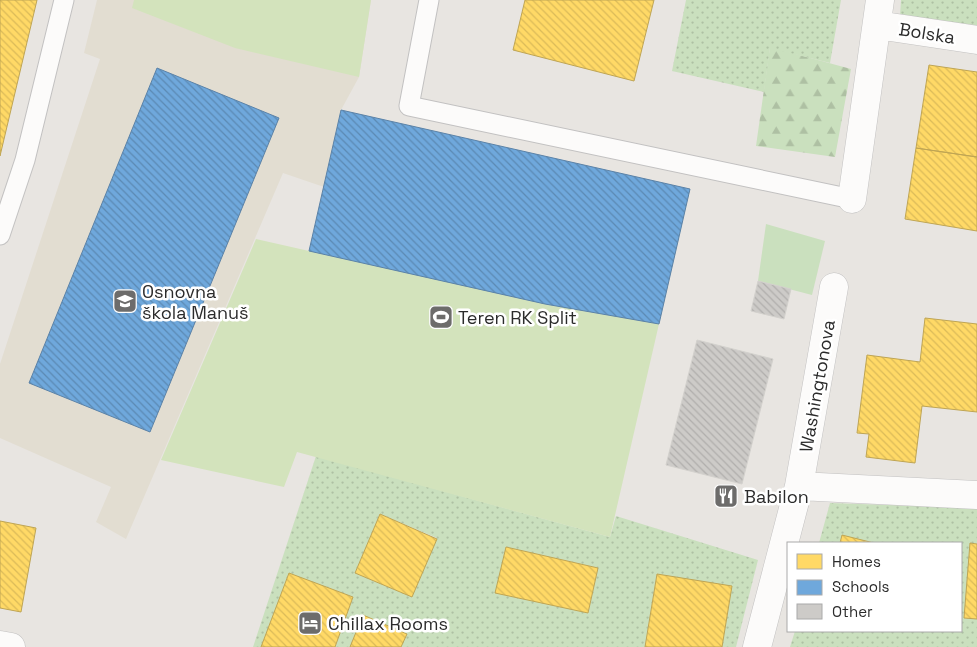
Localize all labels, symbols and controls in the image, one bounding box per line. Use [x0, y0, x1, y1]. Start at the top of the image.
street label: Bolska [897, 17, 957, 49]
place label: Osnovna škola Manuš [142, 280, 249, 324]
school or university icon: Osnovna škola Manuš [112, 288, 138, 314]
sports icon: Teren RK Split [428, 304, 454, 330]
place label: Teren RK Split [458, 306, 577, 329]
street label: Washingtonova [794, 318, 840, 454]
restaurant icon: Babilon [713, 483, 739, 509]
place label: Babilon [744, 485, 809, 508]
legend [787, 542, 962, 632]
text: Homes [832, 552, 881, 571]
text: Schools [832, 577, 890, 596]
text: Other [832, 602, 873, 621]
hotel icon: Chillax Rooms [297, 610, 323, 636]
place label: Chillax Rooms [328, 612, 448, 635]

